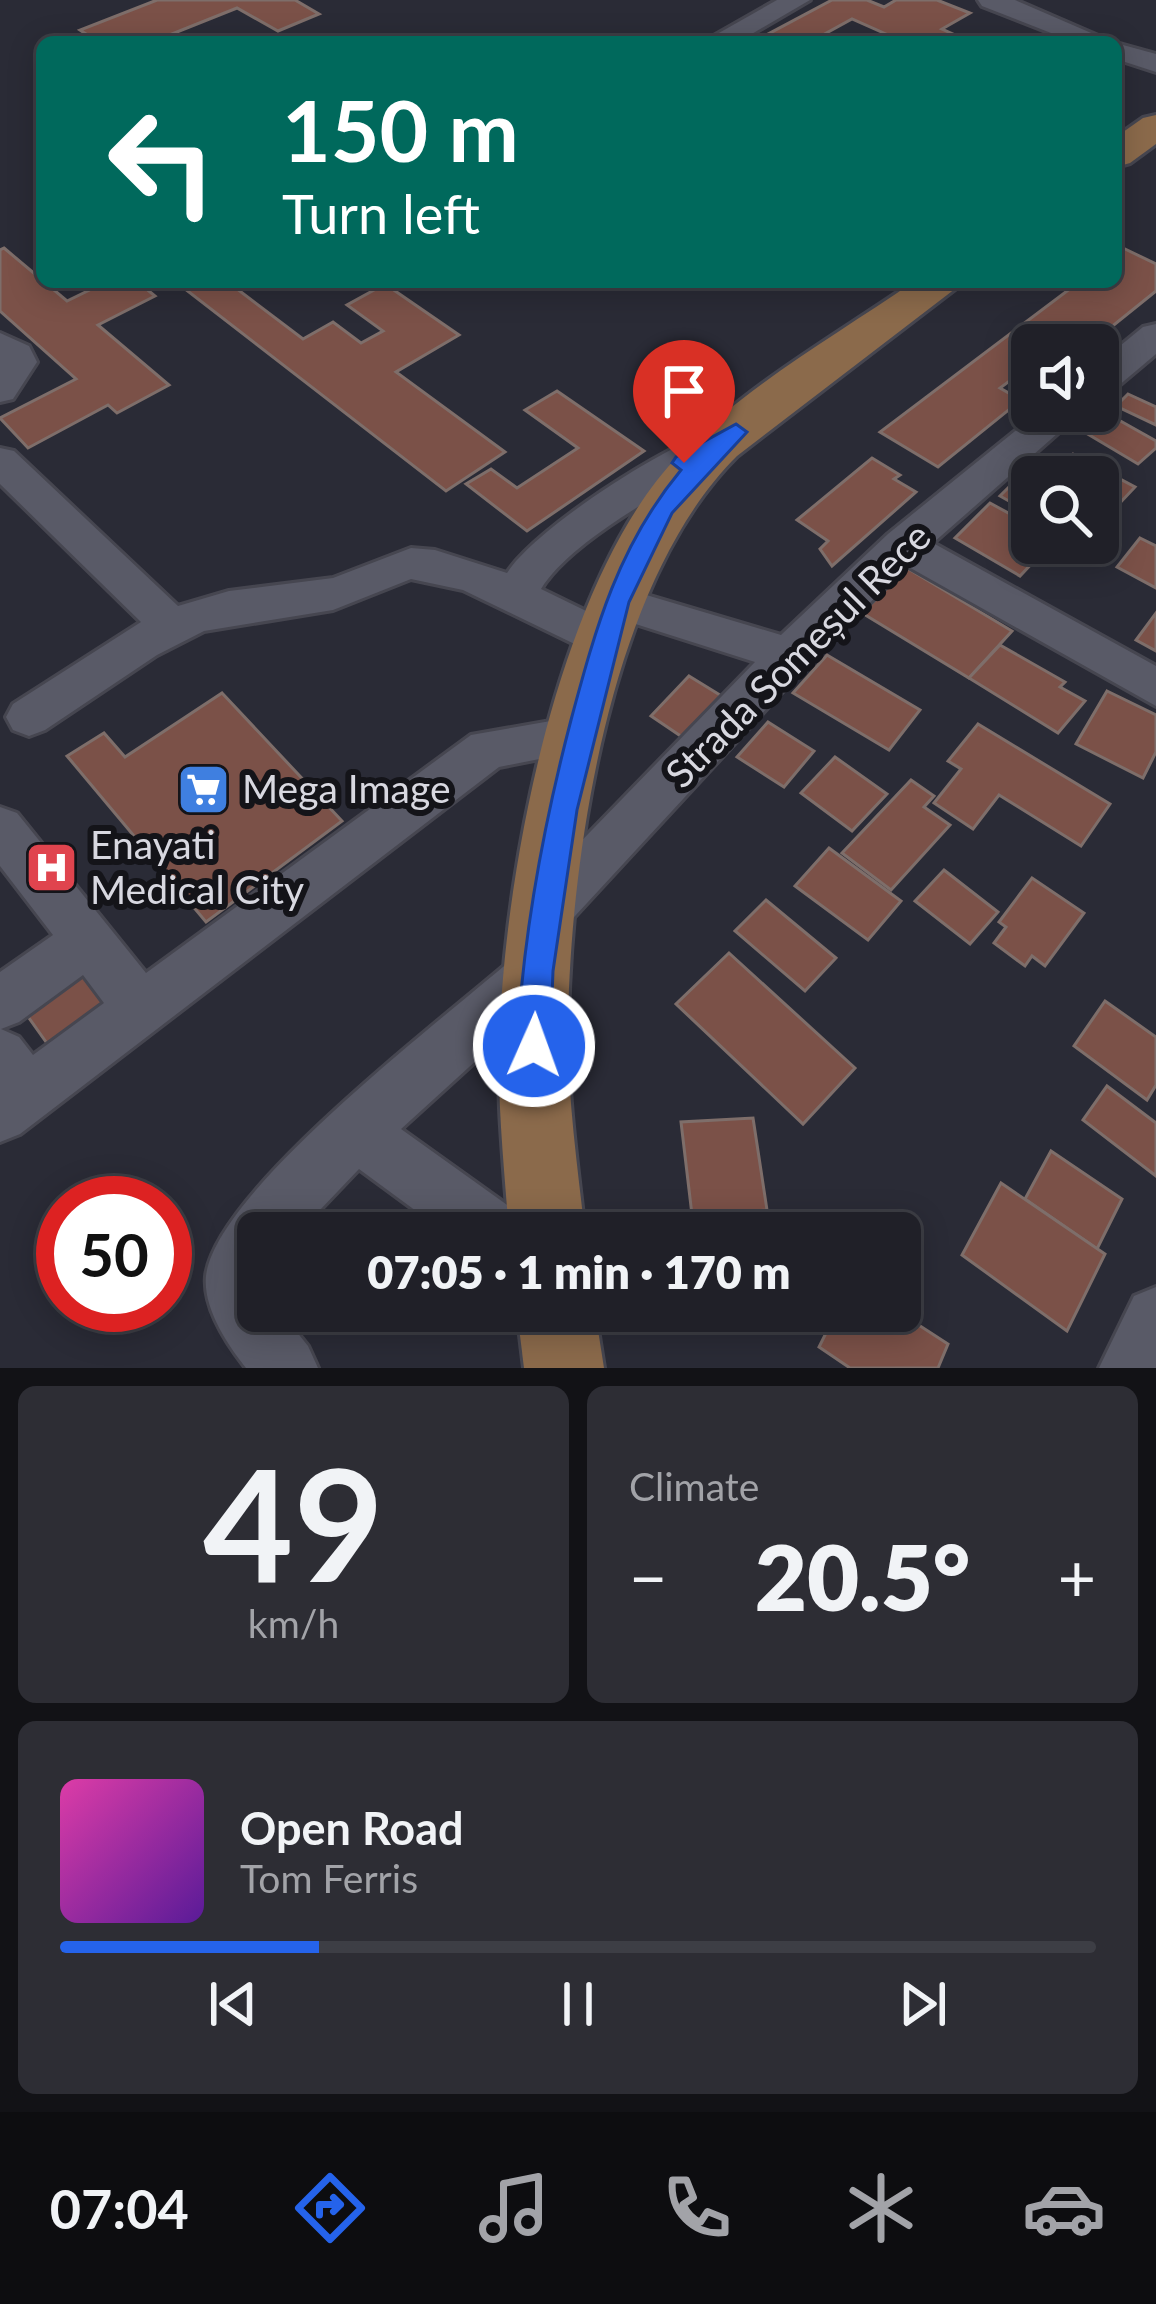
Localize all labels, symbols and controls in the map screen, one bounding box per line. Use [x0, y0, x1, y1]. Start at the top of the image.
text: 150 m [282, 79, 519, 180]
icon: left [84, 84, 240, 240]
text: Turn left [282, 181, 480, 246]
map controls [1011, 324, 1119, 564]
button: sound [1011, 324, 1119, 432]
pin [633, 340, 735, 463]
icon: arrive [651, 358, 717, 424]
button: search [1011, 456, 1119, 564]
street label: Strada Someșul Rece [656, 513, 939, 796]
supermarket icon: Mega Image [175, 761, 231, 817]
place label: Mega Image [242, 765, 451, 811]
place label: Enayati Medical City [90, 821, 304, 912]
hospital icon: Enayati Medical City [23, 839, 79, 895]
position arrow [471, 983, 597, 1109]
speed limit sign: 50 [36, 1176, 192, 1332]
text: 07:05 · 1 min · 170 m [367, 1245, 791, 1299]
text: 49 [203, 1428, 384, 1615]
text: Climate [629, 1463, 759, 1509]
text: 20.5° [755, 1522, 970, 1630]
text: − [629, 1537, 667, 1616]
text: + [1058, 1537, 1096, 1616]
text: km/h [248, 1600, 339, 1646]
text: Open Road [240, 1801, 464, 1855]
text: Tom Ferris [240, 1855, 418, 1901]
icon: previous [200, 1971, 266, 2037]
icon: pause [545, 1971, 611, 2037]
icon: next [890, 1971, 956, 2037]
icon: directions [288, 2166, 372, 2250]
icon: music [472, 2166, 556, 2250]
icon: phone [655, 2166, 739, 2250]
icon: climate [839, 2166, 923, 2250]
icon: car [1022, 2166, 1106, 2250]
text: 07:04 [50, 2176, 189, 2241]

